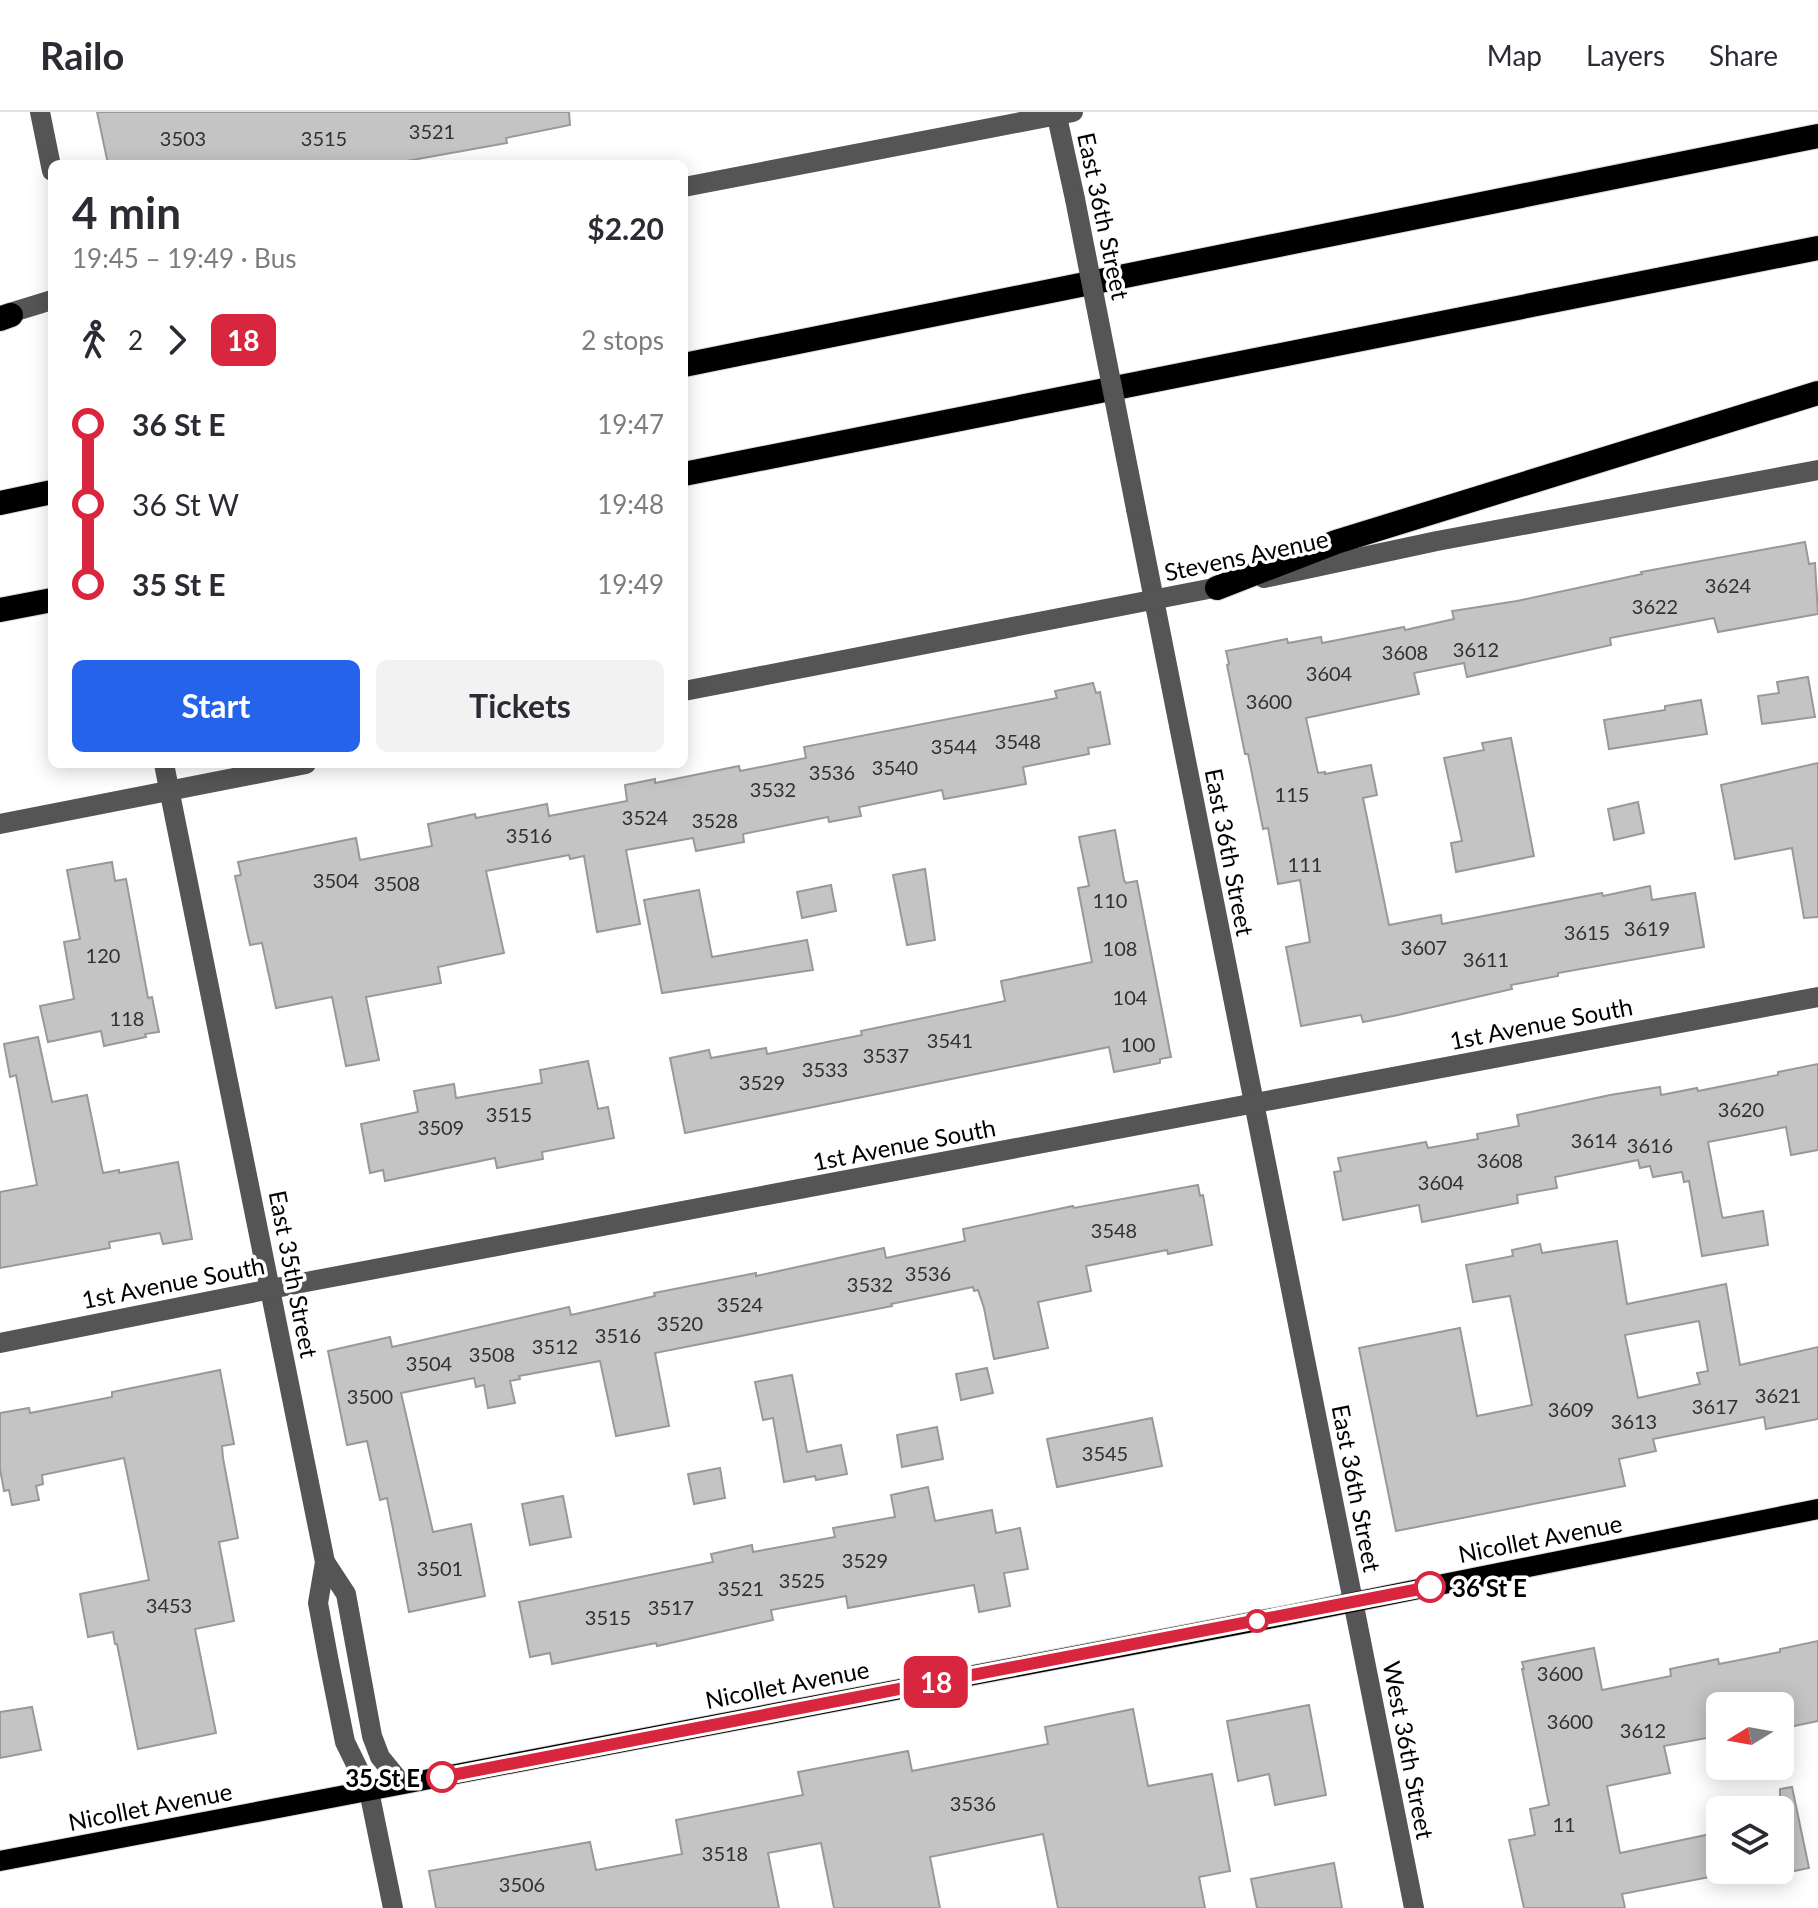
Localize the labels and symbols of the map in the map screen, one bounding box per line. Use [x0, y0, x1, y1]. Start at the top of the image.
house number: 3521 [409, 119, 455, 143]
house number: 3503 [160, 126, 206, 150]
house number: 3515 [301, 126, 347, 150]
street label: East 36th Street [1072, 130, 1136, 303]
street label: Stevens Avenue [1161, 523, 1331, 587]
house number: 3624 [1705, 573, 1752, 597]
house number: 3622 [1632, 594, 1678, 618]
house number: 3612 [1453, 637, 1499, 661]
house number: 3608 [1382, 640, 1428, 664]
house number: 3604 [1306, 661, 1353, 685]
house number: 3600 [1246, 689, 1292, 713]
house number: 3548 [995, 729, 1041, 753]
house number: 3544 [931, 734, 978, 758]
house number: 3540 [872, 755, 918, 779]
house number: 3536 [809, 760, 855, 784]
street label: East 36th Street [1200, 766, 1261, 939]
house number: 3532 [750, 777, 796, 801]
house number: 115 [1275, 782, 1309, 806]
house number: 3524 [622, 805, 669, 829]
house number: 3528 [692, 808, 738, 832]
house number: 3516 [506, 823, 552, 847]
house number: 111 [1288, 852, 1322, 876]
house number: 3504 [313, 868, 360, 892]
house number: 3508 [374, 871, 420, 895]
house number: 110 [1093, 888, 1127, 912]
house number: 3619 [1624, 916, 1670, 940]
house number: 3615 [1564, 920, 1610, 944]
house number: 3607 [1401, 935, 1447, 959]
house number: 108 [1103, 936, 1137, 960]
house number: 120 [86, 943, 120, 967]
house number: 3611 [1463, 947, 1509, 971]
house number: 104 [1113, 985, 1148, 1009]
street label: 1st Avenue South [1447, 991, 1635, 1055]
house number: 118 [110, 1006, 144, 1030]
house number: 3541 [927, 1028, 973, 1052]
house number: 100 [1121, 1032, 1155, 1056]
house number: 3537 [863, 1043, 909, 1067]
house number: 3533 [802, 1057, 848, 1081]
house number: 3529 [739, 1070, 785, 1094]
house number: 3620 [1718, 1097, 1764, 1121]
house number: 3515 [486, 1102, 532, 1126]
street label: 1st Avenue South [810, 1112, 998, 1176]
house number: 3509 [418, 1115, 464, 1139]
house number: 3614 [1571, 1128, 1618, 1152]
house number: 3616 [1627, 1133, 1673, 1157]
house number: 3608 [1477, 1148, 1523, 1172]
house number: 3604 [1418, 1170, 1465, 1194]
street label: East 35th Street [264, 1188, 325, 1361]
house number: 3548 [1091, 1218, 1137, 1242]
street label: 1st Avenue South [79, 1250, 267, 1314]
house number: 3536 [905, 1261, 951, 1285]
house number: 3532 [847, 1272, 893, 1296]
house number: 3524 [717, 1292, 764, 1316]
house number: 3520 [657, 1311, 703, 1335]
house number: 3516 [595, 1323, 641, 1347]
house number: 3512 [532, 1334, 578, 1358]
house number: 3508 [469, 1342, 515, 1366]
house number: 3504 [406, 1351, 453, 1375]
house number: 3621 [1755, 1383, 1801, 1407]
house number: 3500 [347, 1384, 393, 1408]
house number: 3617 [1692, 1394, 1738, 1418]
house number: 3609 [1548, 1397, 1594, 1421]
street label: East 36th Street [1327, 1402, 1388, 1575]
house number: 3613 [1611, 1409, 1657, 1433]
house number: 3545 [1082, 1441, 1128, 1465]
street label: Nicollet Avenue [1456, 1508, 1624, 1568]
house number: 3529 [842, 1548, 888, 1572]
house number: 3501 [417, 1556, 463, 1580]
house number: 3525 [779, 1568, 825, 1592]
marker: 36 St E [1415, 1572, 1445, 1602]
place label: 36 St E [1452, 1573, 1527, 1602]
house number: 3521 [718, 1576, 764, 1600]
house number: 3453 [146, 1593, 192, 1617]
house number: 3517 [648, 1595, 694, 1619]
house number: 3515 [585, 1605, 631, 1629]
unlabelled marker [1246, 1610, 1268, 1632]
street label: Nicollet Avenue [703, 1654, 871, 1714]
line badge: 18 [900, 1656, 972, 1708]
street label: West 36th Street [1378, 1659, 1441, 1842]
house number: 3600 [1537, 1661, 1583, 1685]
north arrow [1706, 1692, 1794, 1780]
house number: 3600 [1547, 1709, 1593, 1733]
house number: 3612 [1620, 1718, 1666, 1742]
marker: 35 St E [427, 1762, 457, 1792]
place label: 35 St E [345, 1763, 420, 1792]
street label: Nicollet Avenue [66, 1776, 234, 1836]
house number: 3536 [950, 1791, 996, 1815]
house number: 11 [1552, 1812, 1576, 1836]
house number: 3518 [702, 1841, 748, 1865]
house number: 3506 [499, 1872, 545, 1896]

